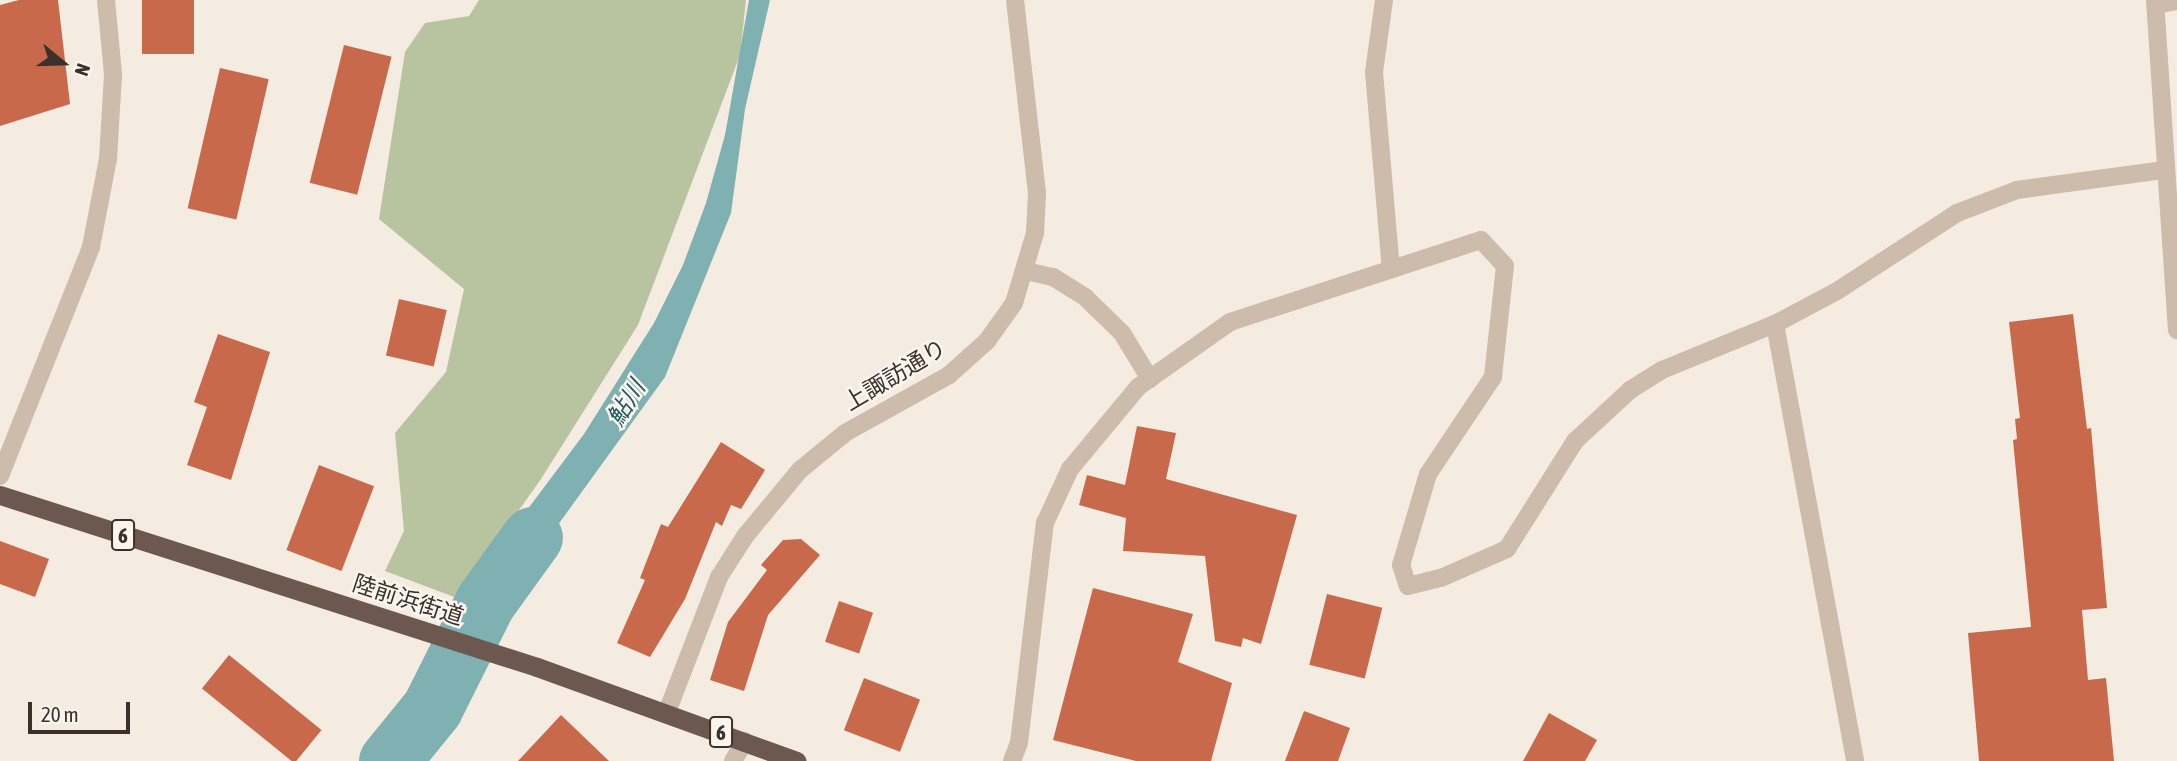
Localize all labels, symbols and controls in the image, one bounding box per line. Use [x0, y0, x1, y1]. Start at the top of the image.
north arrow [28, 28, 98, 98]
text: N [71, 61, 95, 79]
street label: 上諏訪通り [839, 334, 951, 416]
water label: 鮎川 [601, 375, 651, 431]
road number: 6 [111, 518, 135, 552]
street label: 陸前浜街道 [349, 569, 467, 631]
scale bar [32, 688, 133, 732]
text: 20 m [41, 702, 79, 726]
road number: 6 [709, 714, 733, 750]

